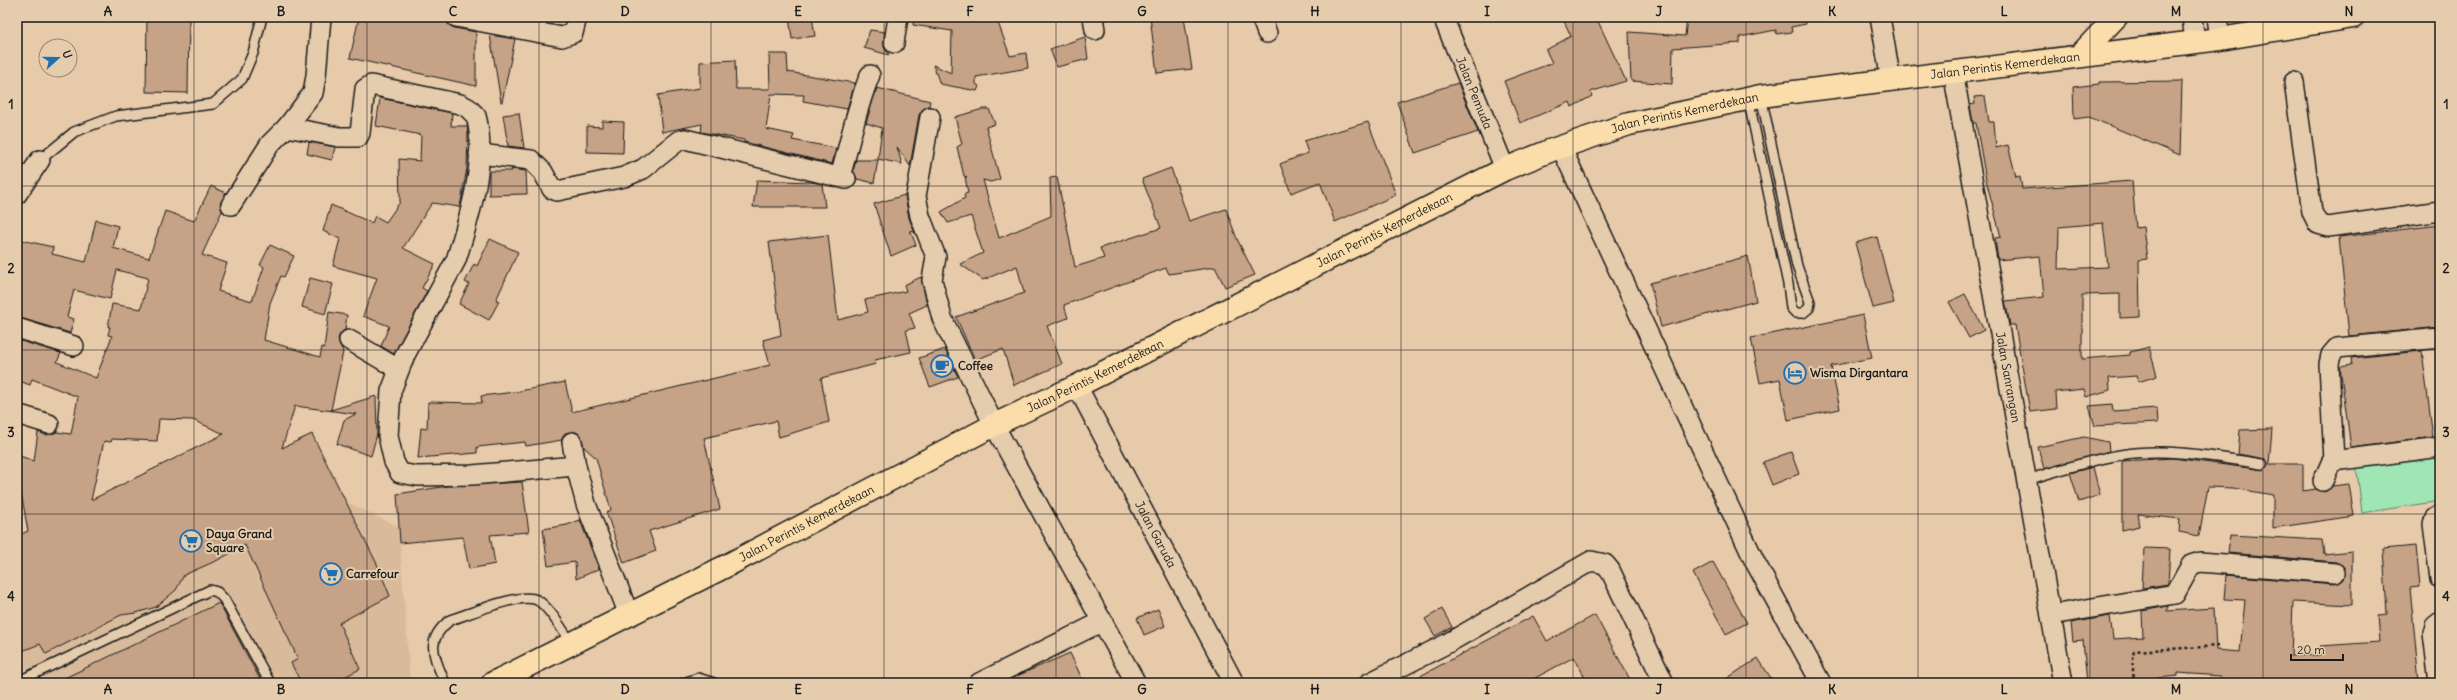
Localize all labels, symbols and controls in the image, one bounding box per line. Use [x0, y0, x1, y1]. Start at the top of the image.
text: A [104, 3, 113, 20]
text: B [277, 3, 286, 20]
text: C [449, 3, 458, 20]
text: D [620, 3, 630, 20]
text: E [794, 3, 802, 20]
text: F [966, 3, 974, 20]
text: G [1137, 3, 1147, 20]
text: H [1310, 3, 1320, 20]
text: I [1484, 3, 1490, 20]
text: J [1656, 3, 1663, 20]
text: K [1828, 3, 1837, 20]
text: L [2000, 3, 2008, 20]
text: M [2171, 3, 2181, 20]
text: N [2345, 3, 2353, 20]
north arrow [38, 38, 78, 78]
text: U [59, 48, 75, 60]
street label: Jalan Perintis Kemerdekaan [1929, 48, 2081, 82]
street label: Jalan Pemuda [1453, 54, 1496, 131]
street label: Jalan Perintis Kemerdekaan [1609, 89, 1760, 137]
text: 1 [8, 96, 14, 113]
text: 1 [2443, 96, 2449, 113]
street label: Jalan Perintis Kemerdekaan [1314, 189, 1455, 270]
text: 2 [7, 260, 15, 277]
text: 2 [2442, 260, 2450, 277]
street label: Jalan Sanrangan [1993, 330, 2024, 424]
street label: Jalan Perintis Kemerdekaan [1024, 335, 1166, 416]
cafe icon: Coffee [929, 353, 955, 379]
place label: Coffee [958, 358, 993, 373]
hotel icon: Wisma Dirgantara [1782, 360, 1808, 386]
place label: Wisma Dirgantara [1810, 365, 1908, 381]
text: 3 [7, 424, 15, 441]
text: 3 [2442, 424, 2450, 441]
street label: Jalan Perintis Kemerdekaan [736, 481, 877, 565]
street label: Jalan Garuda [1132, 498, 1180, 570]
place label: Daya Grand Square [206, 526, 272, 556]
supermarket icon: Daya Grand Square [178, 528, 204, 554]
supermarket icon: Carrefour [318, 561, 344, 587]
place label: Carrefour [346, 566, 399, 581]
text: 4 [7, 588, 15, 605]
text: 4 [2442, 588, 2450, 605]
scale bar [2291, 636, 2343, 662]
text: 20 m [2297, 642, 2325, 657]
text: A [104, 681, 113, 698]
text: B [277, 681, 286, 698]
text: C [449, 681, 458, 698]
text: D [620, 681, 630, 698]
text: E [794, 681, 802, 698]
text: F [966, 681, 974, 698]
text: G [1137, 681, 1147, 698]
text: H [1310, 681, 1320, 698]
text: I [1484, 681, 1490, 698]
text: J [1656, 681, 1663, 698]
text: K [1828, 681, 1837, 698]
text: L [2000, 681, 2008, 698]
text: M [2171, 681, 2181, 698]
text: N [2345, 681, 2353, 698]

